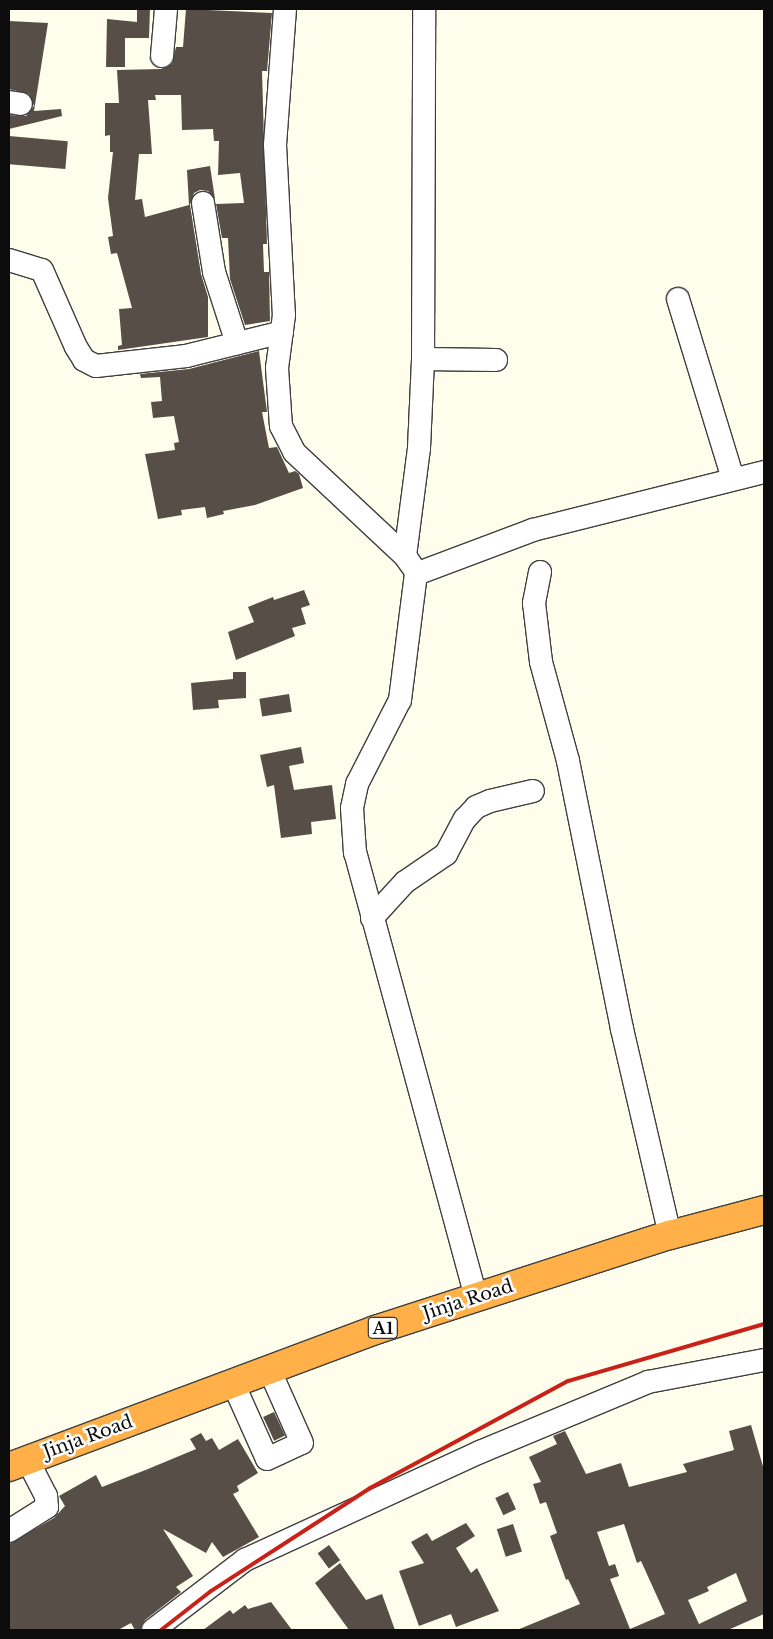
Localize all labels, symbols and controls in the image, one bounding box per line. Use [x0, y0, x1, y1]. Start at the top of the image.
street label: Jinja Road [420, 1275, 516, 1325]
road number: A1 [367, 1315, 399, 1342]
street label: Jinja Road [40, 1411, 136, 1463]

